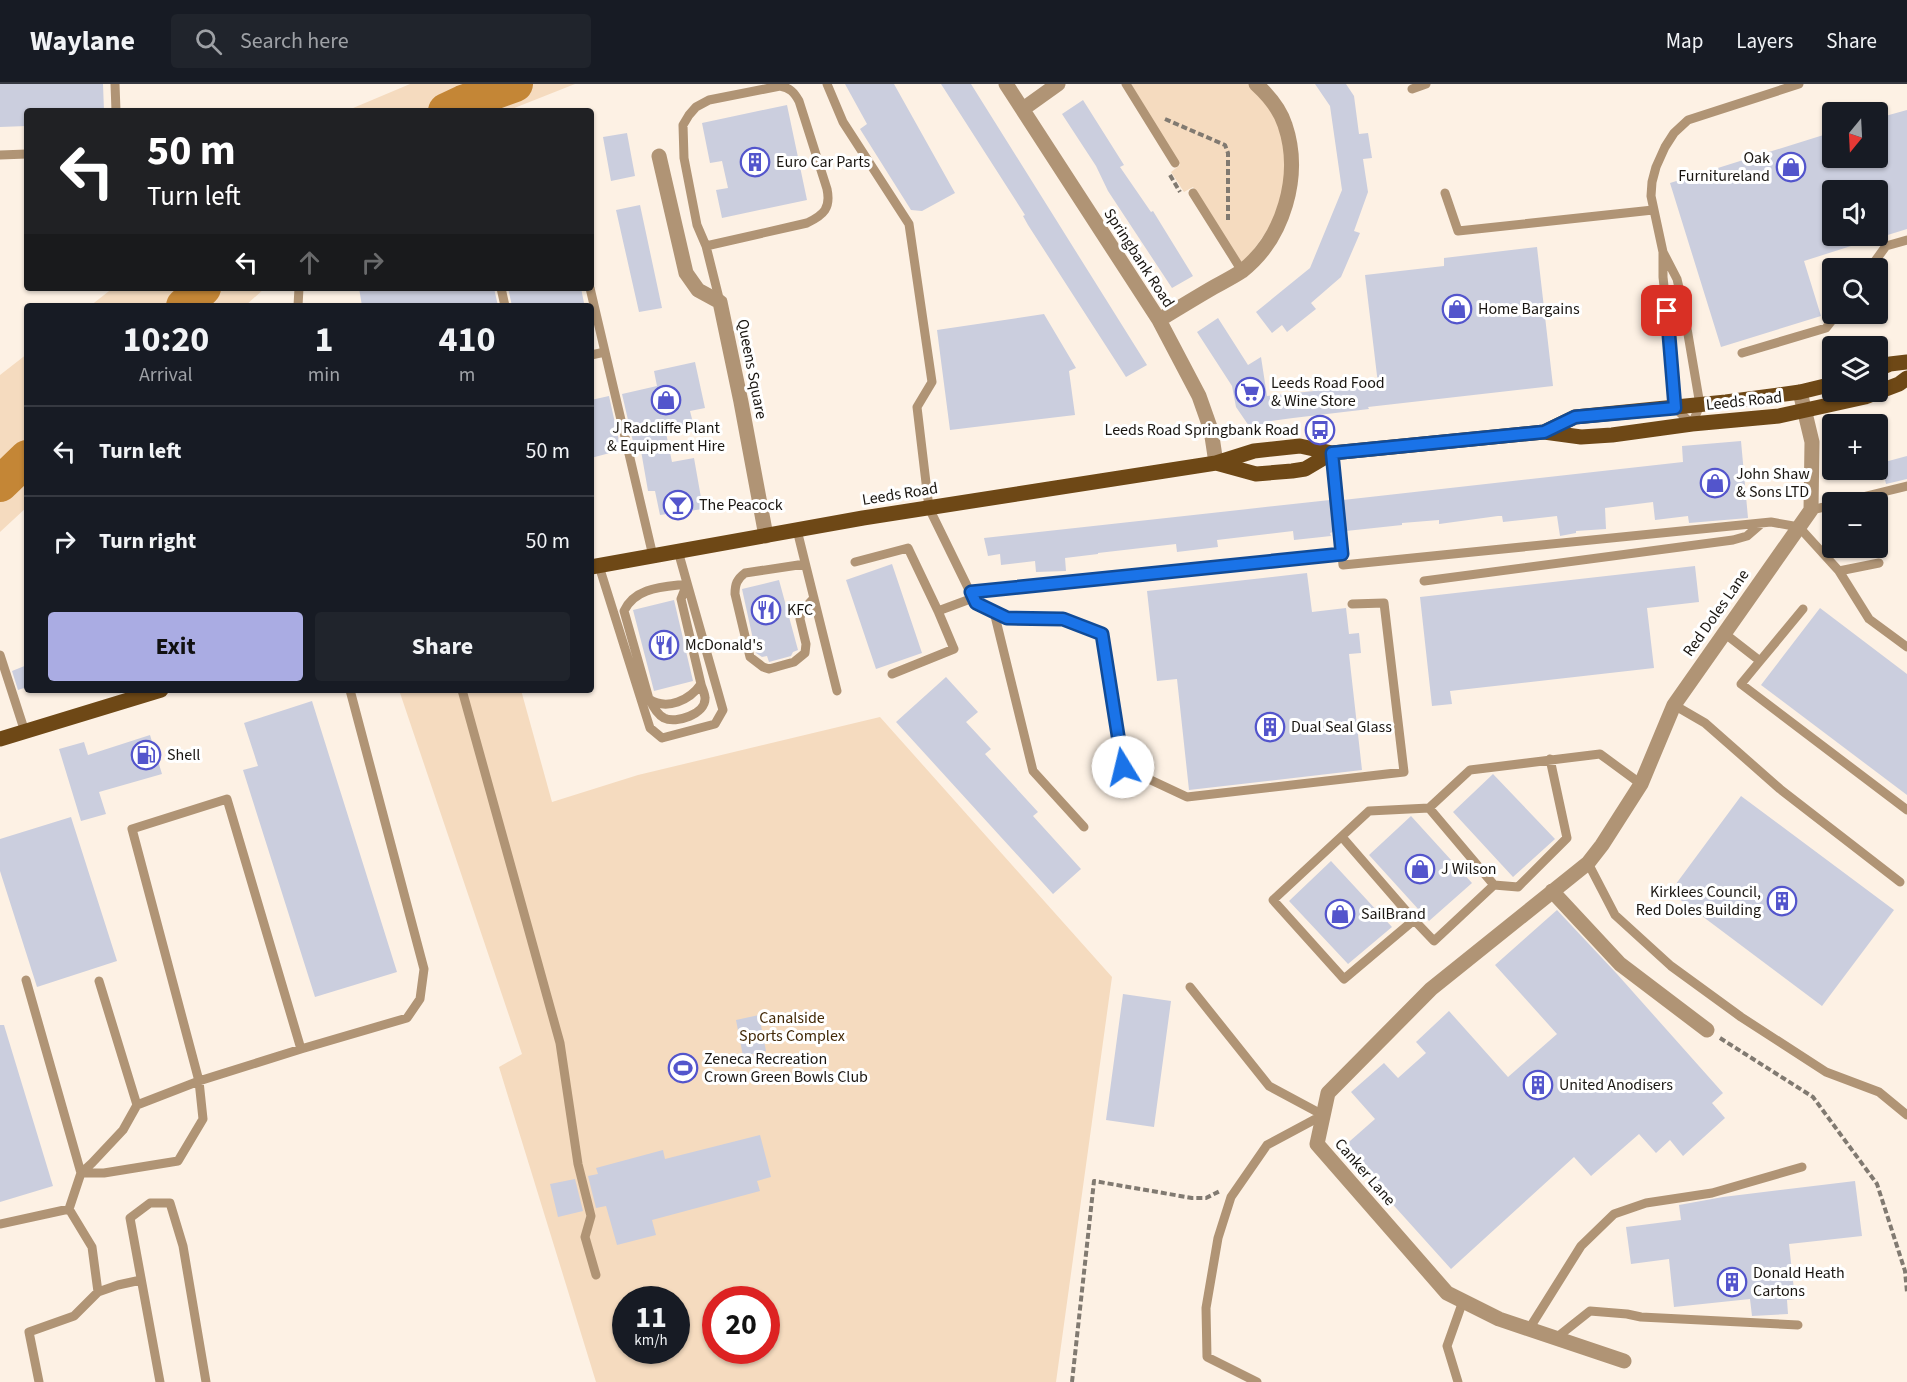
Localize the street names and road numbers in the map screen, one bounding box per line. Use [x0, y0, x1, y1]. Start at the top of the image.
street label: Springbank Road [1099, 204, 1179, 312]
street label: Queens Square [732, 317, 772, 421]
street label: Leeds Road [1705, 386, 1783, 416]
street label: Leeds Road [860, 477, 940, 511]
street label: Red Doles Lane [1678, 565, 1754, 661]
street label: Canker Lane [1330, 1134, 1400, 1211]

